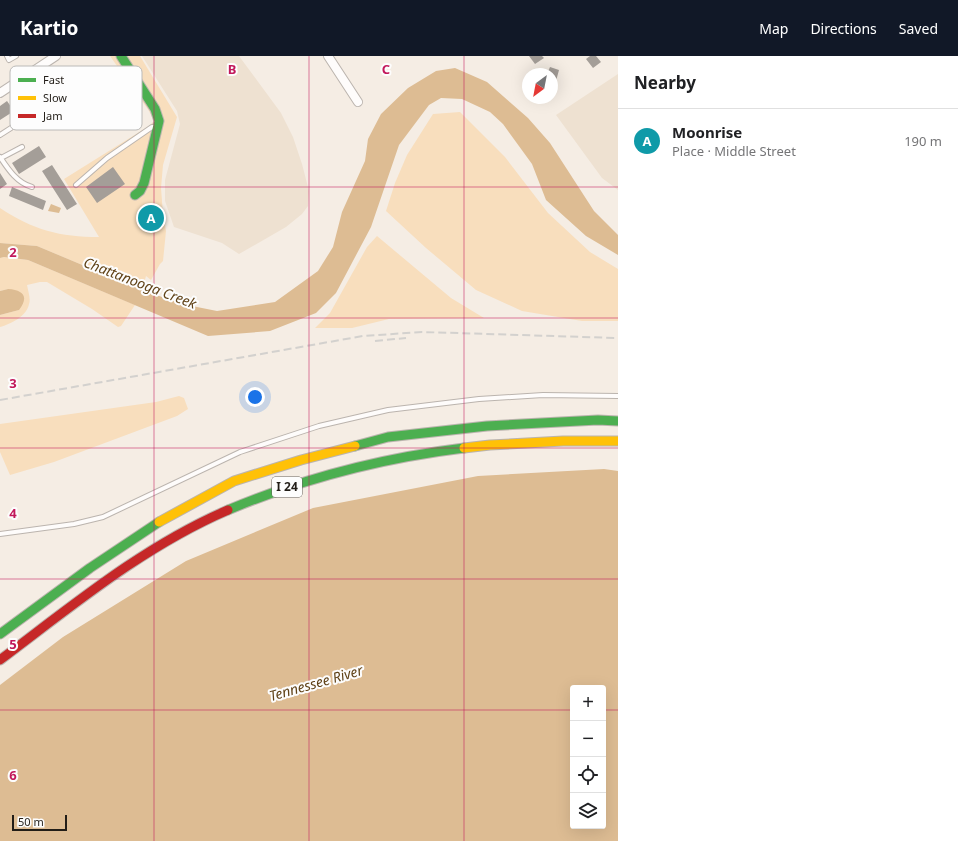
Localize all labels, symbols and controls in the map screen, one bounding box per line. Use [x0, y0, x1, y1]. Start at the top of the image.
text: Kartio [20, 15, 78, 41]
text: Map [759, 19, 788, 38]
text: Directions [810, 19, 877, 38]
text: Saved [899, 19, 938, 38]
text: B [228, 60, 236, 78]
text: C [382, 60, 390, 78]
legend [10, 66, 142, 130]
north arrow [522, 68, 558, 104]
text: Nearby [634, 71, 696, 94]
text: Fast [43, 72, 64, 87]
text: Slow [43, 90, 67, 105]
text: Jam [42, 108, 62, 123]
text: Moonrise [672, 122, 742, 142]
text: A [643, 132, 652, 150]
text: 190 m [904, 132, 942, 150]
text: Place · Middle Street [672, 142, 796, 160]
pin: A [138, 203, 164, 233]
text: 2 [9, 243, 17, 261]
water label: Chattanooga Creek [81, 252, 200, 313]
text: 3 [9, 374, 17, 392]
your location [245, 387, 265, 407]
road number: I 24 [272, 477, 302, 497]
text: 4 [9, 504, 17, 522]
text: 5 [9, 635, 17, 653]
water label: Tennessee River [267, 660, 365, 705]
map controls [570, 685, 606, 829]
button: + [570, 685, 606, 721]
button: − [570, 721, 606, 757]
button: locate [570, 757, 606, 793]
text: 6 [9, 766, 17, 784]
button: layers [570, 793, 606, 829]
scale bar [12, 813, 67, 832]
text: 50 m [18, 814, 44, 829]

